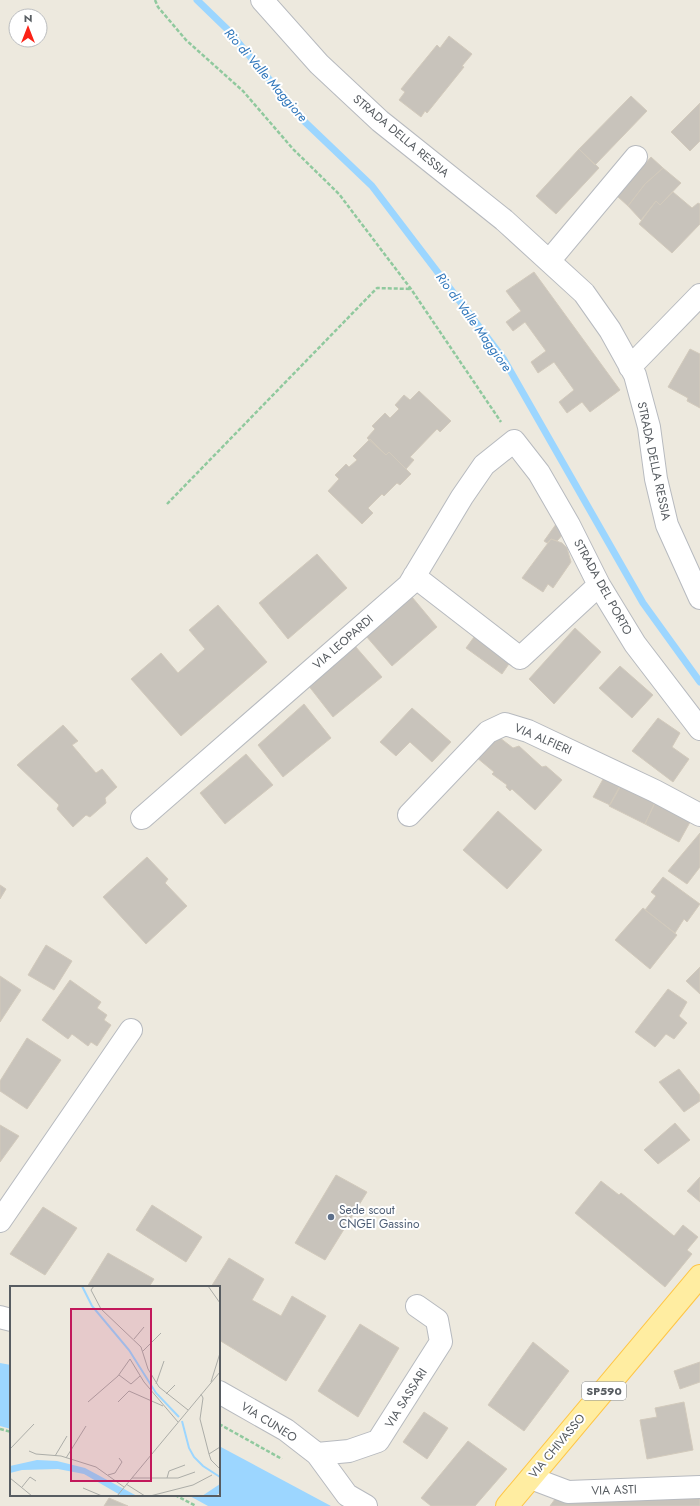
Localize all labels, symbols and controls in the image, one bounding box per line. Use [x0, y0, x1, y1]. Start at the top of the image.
north arrow [8, 8, 48, 48]
text: N [24, 10, 32, 26]
water label: Rio di Valle Maggiore [220, 24, 312, 126]
street label: STRADA DELLA RESSIA [349, 90, 453, 182]
water label: Rio di Valle Maggiore [431, 268, 517, 376]
street label: STRADA DELLA RESSIA [633, 400, 675, 522]
street label: STRADA DEL PORTO [569, 536, 637, 638]
street label: VIA LEOPARDI [309, 610, 377, 674]
street label: VIA ALFIERI [511, 719, 575, 759]
place label: Sede scout CNGEI Gassino [339, 1201, 420, 1233]
marker: Sede scout CNGEI Gassino [326, 1212, 336, 1222]
inset map [10, 1286, 220, 1496]
street label: VIA SASSARI [380, 1365, 432, 1431]
road number: SP590 [582, 1382, 626, 1400]
street label: VIA CUNEO [237, 1398, 301, 1446]
street label: VIA CHIVASSO [525, 1410, 589, 1482]
street label: VIA ASTI [591, 1480, 637, 1500]

